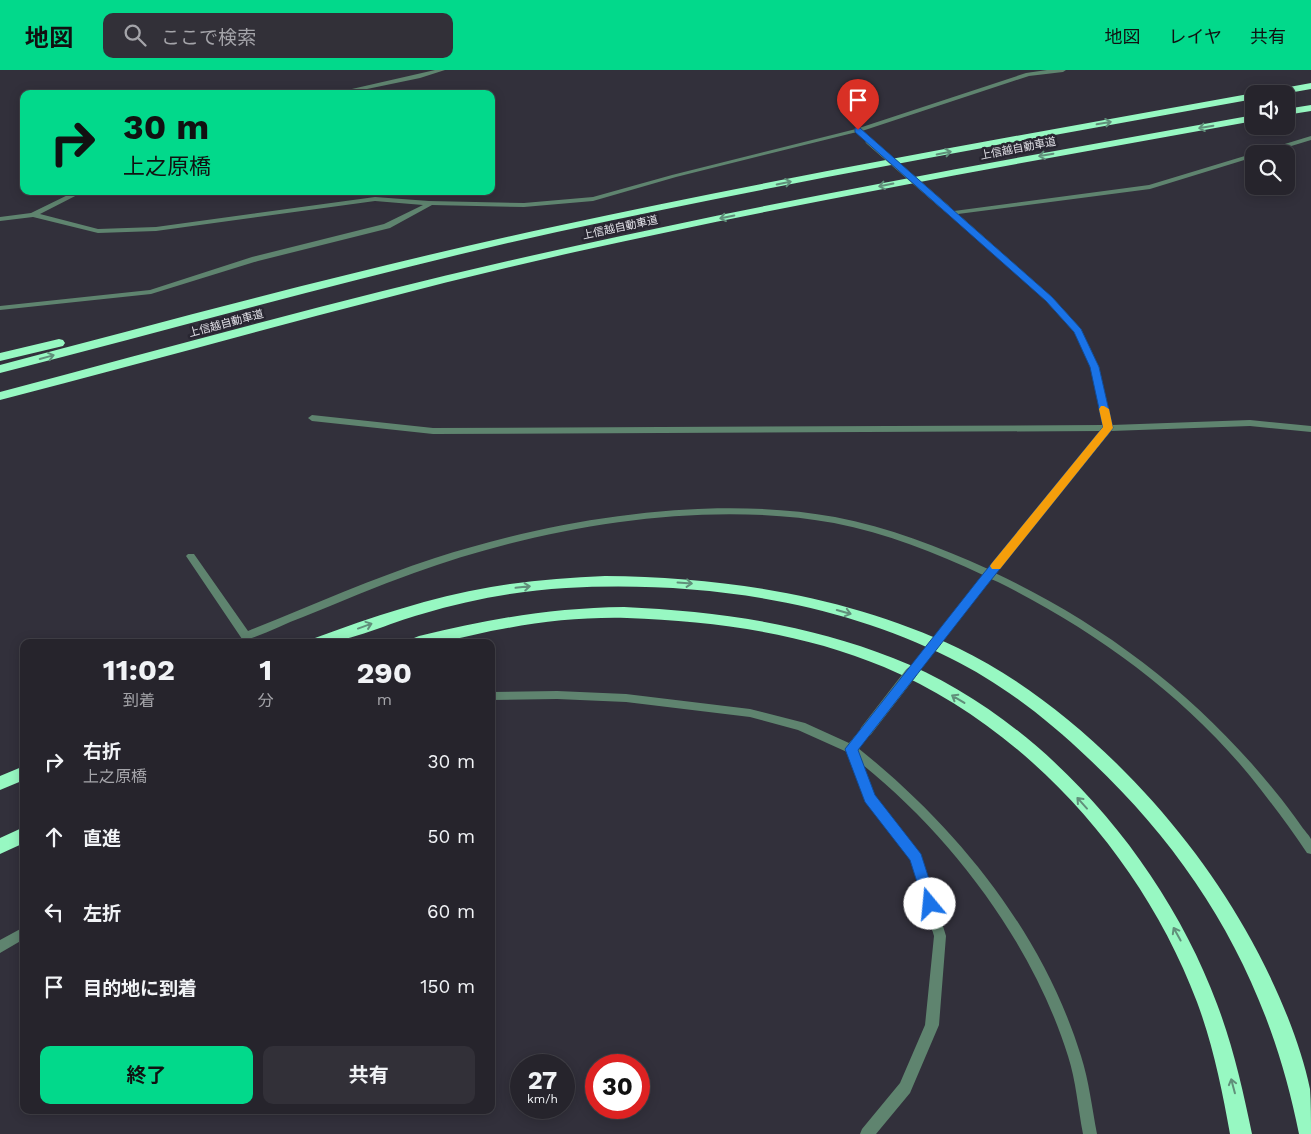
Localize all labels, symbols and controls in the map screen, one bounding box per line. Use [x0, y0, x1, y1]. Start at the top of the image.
search box [103, 13, 453, 58]
icon: search [121, 21, 149, 49]
text: 地図 [25, 24, 73, 52]
text: ここで検索 [161, 26, 256, 49]
text: 地図 [1105, 26, 1141, 47]
text: レイヤ [1169, 26, 1222, 47]
text: 共有 [1250, 26, 1286, 47]
pin [837, 79, 879, 130]
map controls [1245, 85, 1295, 195]
button: sound [1245, 85, 1295, 135]
icon: arrive [844, 86, 872, 114]
text: 30 m [123, 106, 209, 148]
icon: right [40, 110, 105, 175]
one-way arrow [1095, 118, 1111, 128]
one-way arrow [1198, 122, 1214, 132]
street label: 上信越自動車道 [979, 135, 1057, 162]
button: search [1245, 145, 1295, 195]
one-way arrow [935, 147, 951, 157]
one-way arrow [1038, 151, 1054, 161]
text: 上之原橋 [123, 154, 211, 179]
one-way arrow [776, 178, 792, 187]
one-way arrow [879, 181, 895, 191]
street label: 上信越自動車道 [581, 213, 659, 242]
one-way arrow [719, 213, 735, 222]
street label: 上信越自動車道 [187, 307, 265, 340]
one-way arrow [39, 351, 55, 361]
one-way arrow [677, 578, 693, 588]
one-way arrow [515, 582, 531, 592]
one-way arrow [836, 608, 852, 618]
one-way arrow [357, 621, 373, 630]
text: 11:02 [103, 652, 175, 687]
text: 1 [259, 652, 272, 687]
text: 290 [356, 655, 412, 690]
text: m [377, 690, 392, 709]
text: 到着 [123, 691, 155, 710]
text: 分 [258, 691, 274, 710]
one-way arrow [951, 693, 965, 703]
text: 右折 [83, 740, 121, 763]
icon: right [40, 748, 68, 776]
text: 30 m [428, 750, 475, 773]
text: 上之原橋 [83, 767, 147, 786]
one-way arrow [1076, 796, 1088, 809]
icon: ahead [40, 823, 68, 851]
text: 50 m [428, 825, 475, 848]
text: 直進 [83, 827, 121, 850]
position arrow [903, 877, 955, 929]
icon: left [40, 898, 68, 926]
text: 60 m [427, 900, 475, 923]
text: 左折 [83, 902, 121, 925]
one-way arrow [1171, 928, 1181, 942]
icon: arrive [40, 973, 68, 1001]
text: 150 m [420, 975, 475, 998]
text: 目的地に到着 [83, 977, 197, 1000]
button: 終了 [40, 1046, 253, 1104]
button: 共有 [263, 1046, 475, 1104]
speed limit sign: 30 [585, 1054, 650, 1119]
text: 27 [528, 1066, 557, 1095]
one-way arrow [1228, 1078, 1237, 1094]
text: km/h [527, 1092, 558, 1106]

